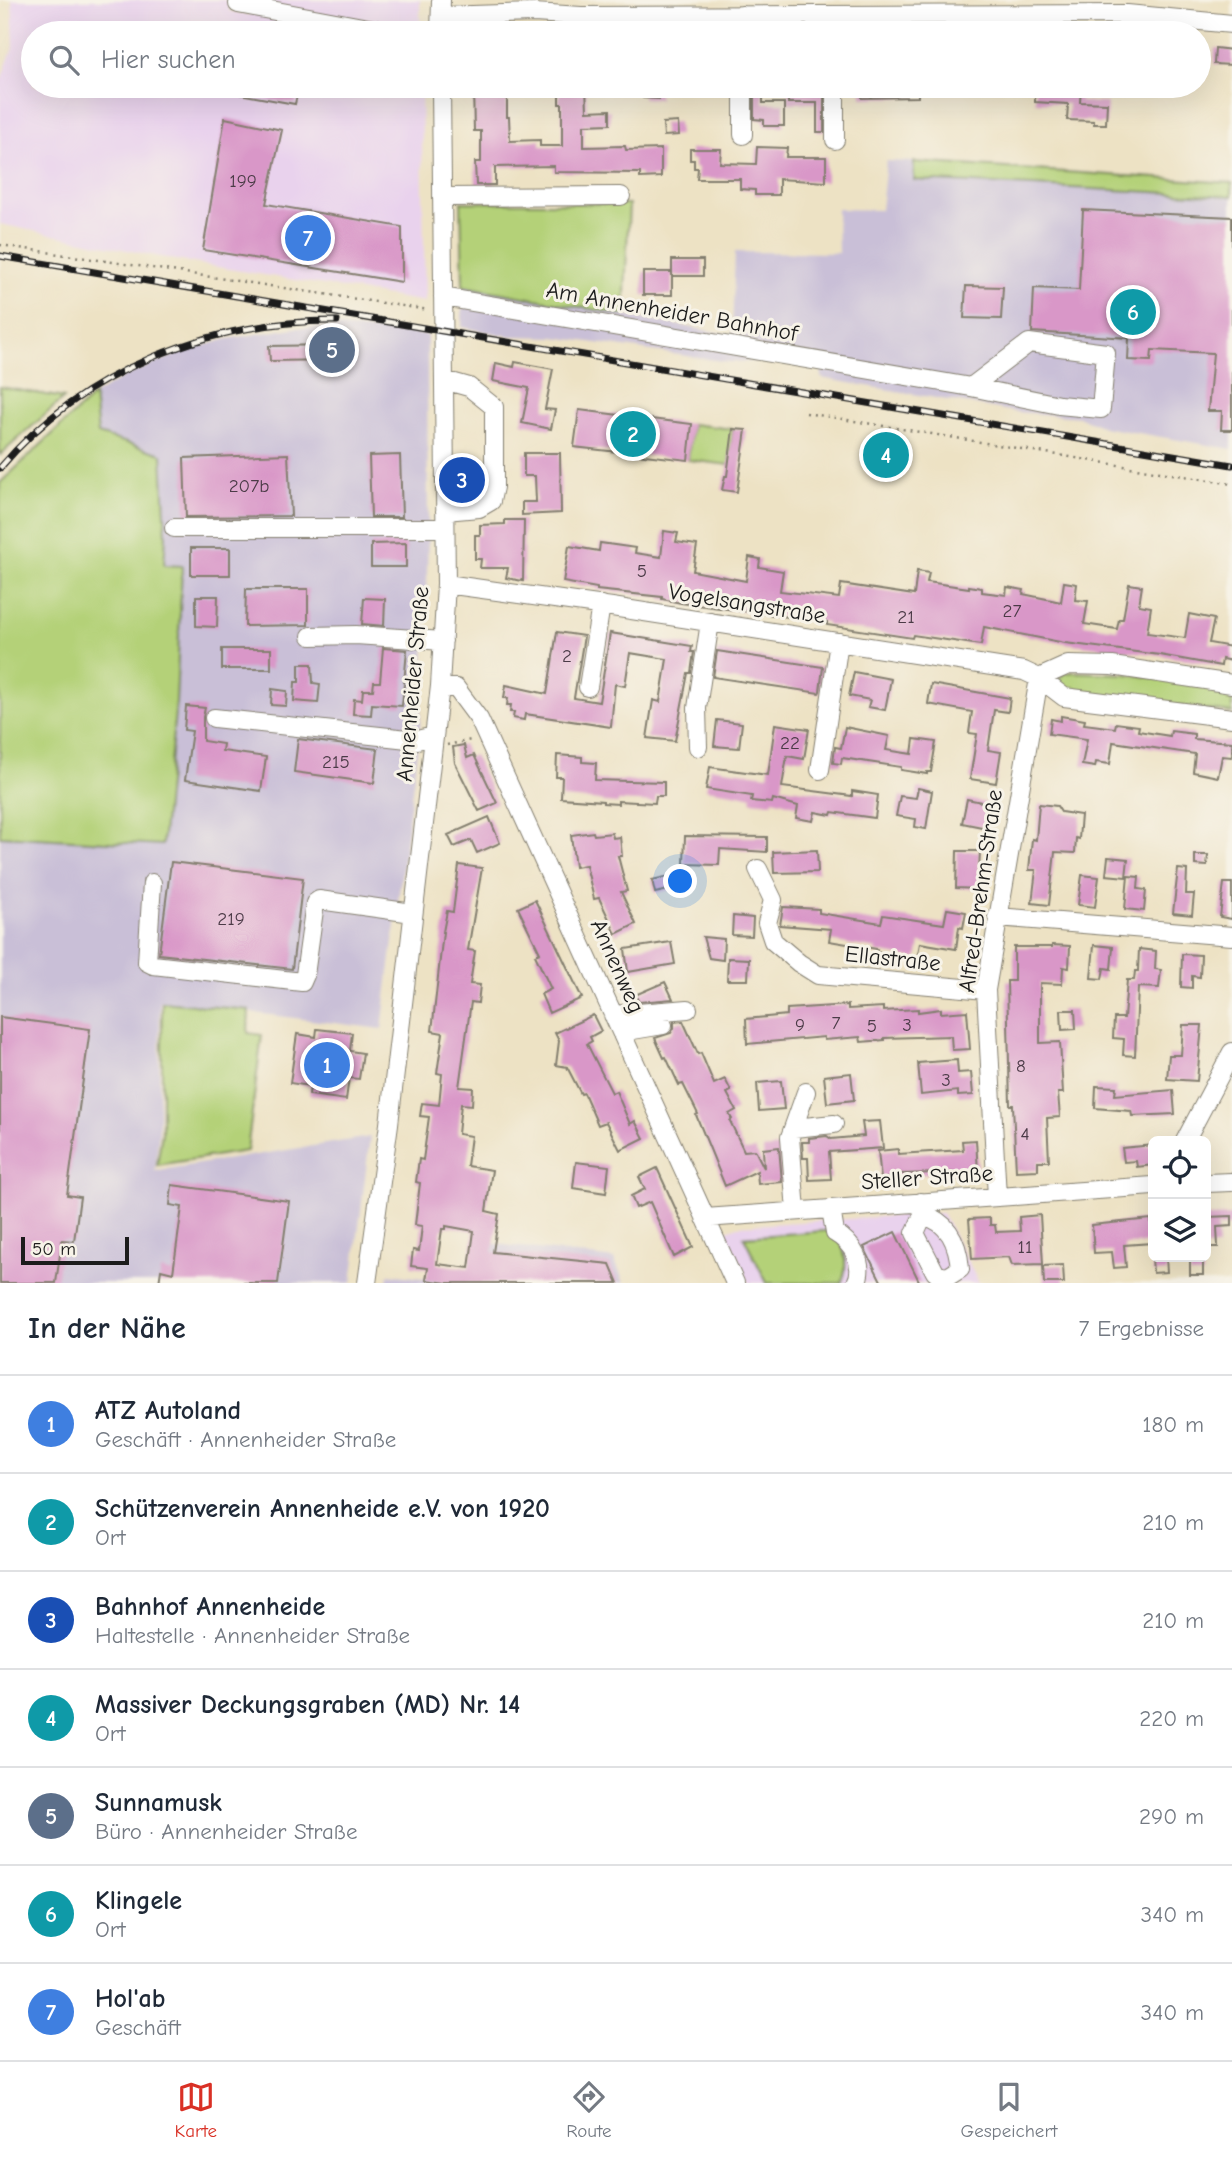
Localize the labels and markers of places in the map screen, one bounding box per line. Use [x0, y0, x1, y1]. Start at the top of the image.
pin: 7 [285, 212, 331, 264]
pin: 6 [1110, 286, 1156, 338]
pin: 5 [309, 324, 355, 376]
pin: 2 [610, 408, 656, 460]
pin: 4 [863, 429, 909, 481]
pin: 3 [439, 454, 485, 506]
pin: 1 [304, 1039, 350, 1091]

